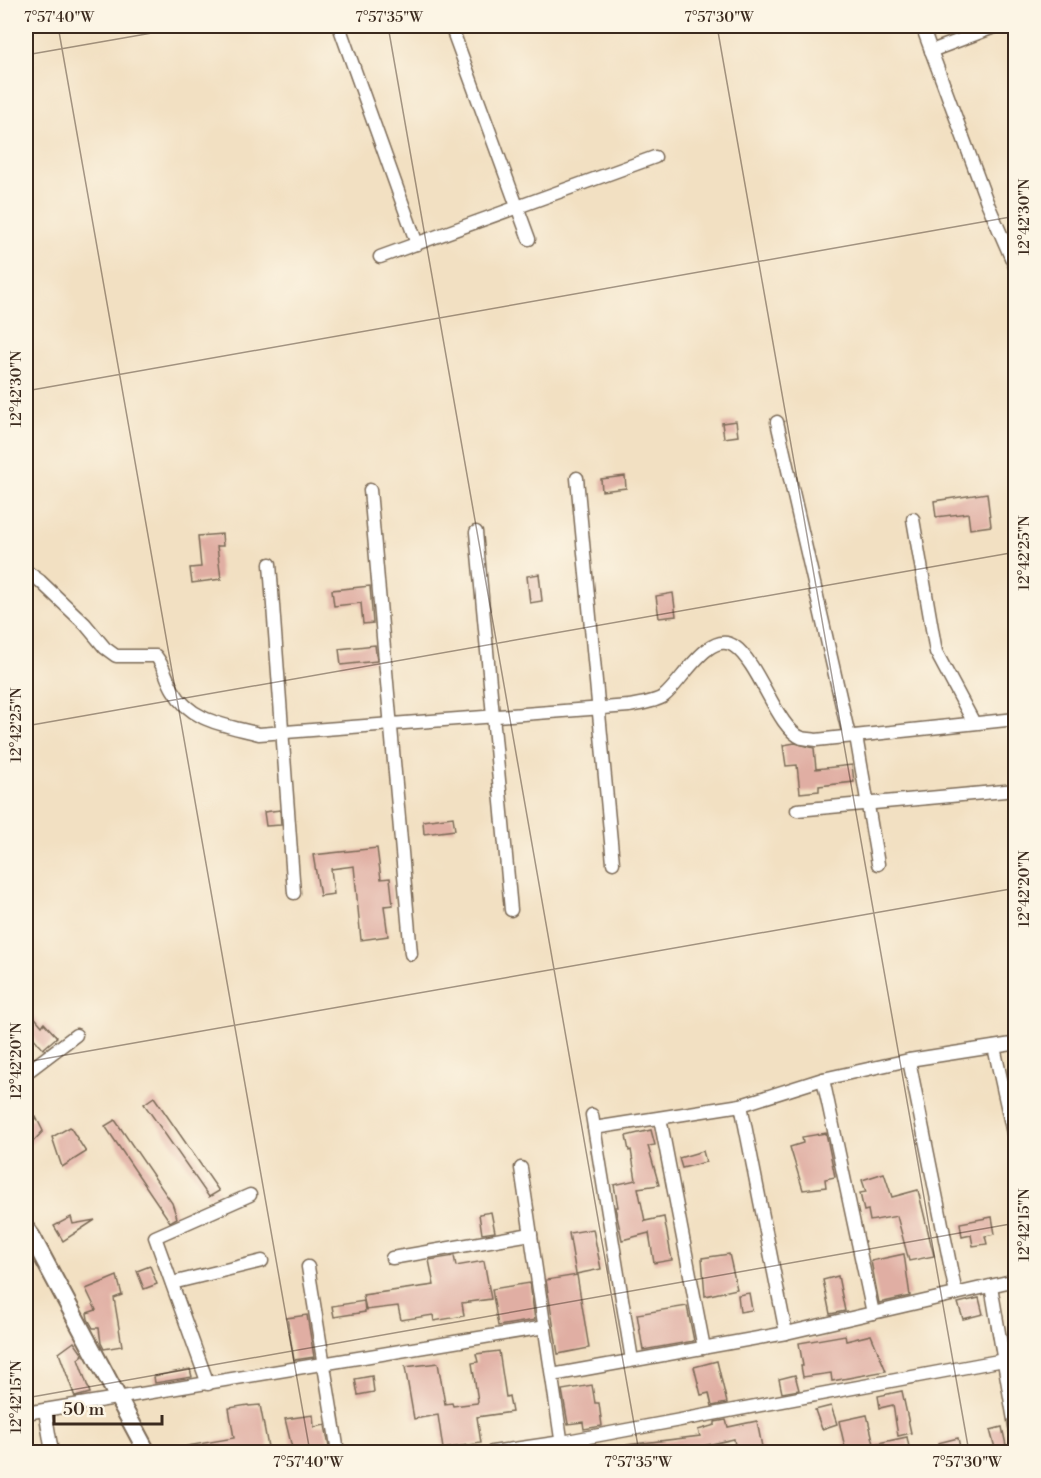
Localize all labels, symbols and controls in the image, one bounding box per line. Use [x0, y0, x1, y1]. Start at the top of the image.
text: 7°57'40"W [24, 8, 94, 27]
text: 7°57'35"W [355, 8, 423, 27]
text: 7°57'30"W [684, 8, 754, 27]
text: 12°42'30"N [1015, 179, 1034, 255]
text: 12°42'30"N [7, 351, 26, 427]
text: 12°42'25"N [1015, 515, 1034, 591]
text: 12°42'25"N [7, 687, 26, 763]
text: 12°42'20"N [1015, 850, 1034, 928]
text: 12°42'20"N [7, 1022, 26, 1100]
text: 12°42'15"N [1015, 1188, 1034, 1262]
text: 12°42'15"N [7, 1360, 26, 1434]
scale bar [54, 1388, 162, 1426]
text: 50 m [63, 1398, 105, 1421]
text: 7°57'40"W [273, 1453, 343, 1472]
text: 7°57'35"W [604, 1453, 672, 1472]
text: 7°57'30"W [932, 1453, 1002, 1472]

